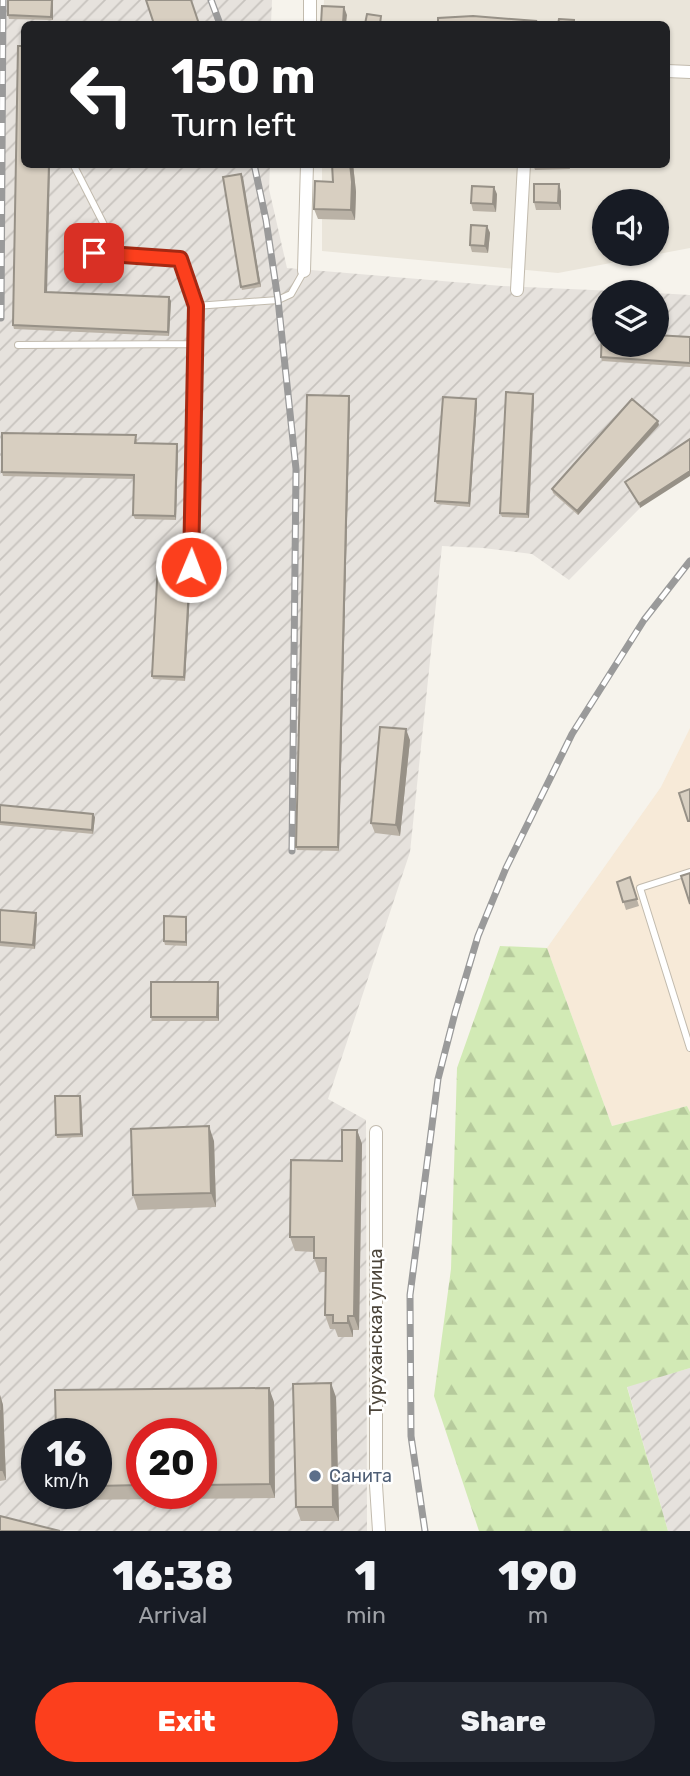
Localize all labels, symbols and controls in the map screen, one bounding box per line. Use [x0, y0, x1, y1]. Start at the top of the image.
text: 150 m [171, 47, 316, 105]
icon: left [56, 49, 147, 140]
text: Turn left [171, 106, 296, 144]
map controls [592, 189, 669, 357]
button: sound [592, 189, 669, 266]
pin [64, 223, 124, 283]
icon: arrive [75, 234, 113, 272]
button: layers [592, 280, 669, 357]
position arrow [154, 530, 228, 604]
street label: Туруханская улица [365, 1249, 387, 1415]
speed limit sign: 20 [126, 1418, 217, 1509]
text: 16 [46, 1433, 87, 1475]
place label: Санита [329, 1465, 392, 1487]
marker: Санита [307, 1468, 323, 1484]
text: km/h [44, 1470, 89, 1492]
text: 16:38 [112, 1551, 234, 1601]
text: 1 [355, 1551, 377, 1601]
text: 190 [498, 1551, 578, 1601]
text: Arrival [138, 1601, 207, 1629]
text: min [346, 1601, 386, 1629]
text: m [528, 1601, 548, 1629]
button: Exit [35, 1682, 338, 1762]
button: Share [352, 1682, 655, 1762]

